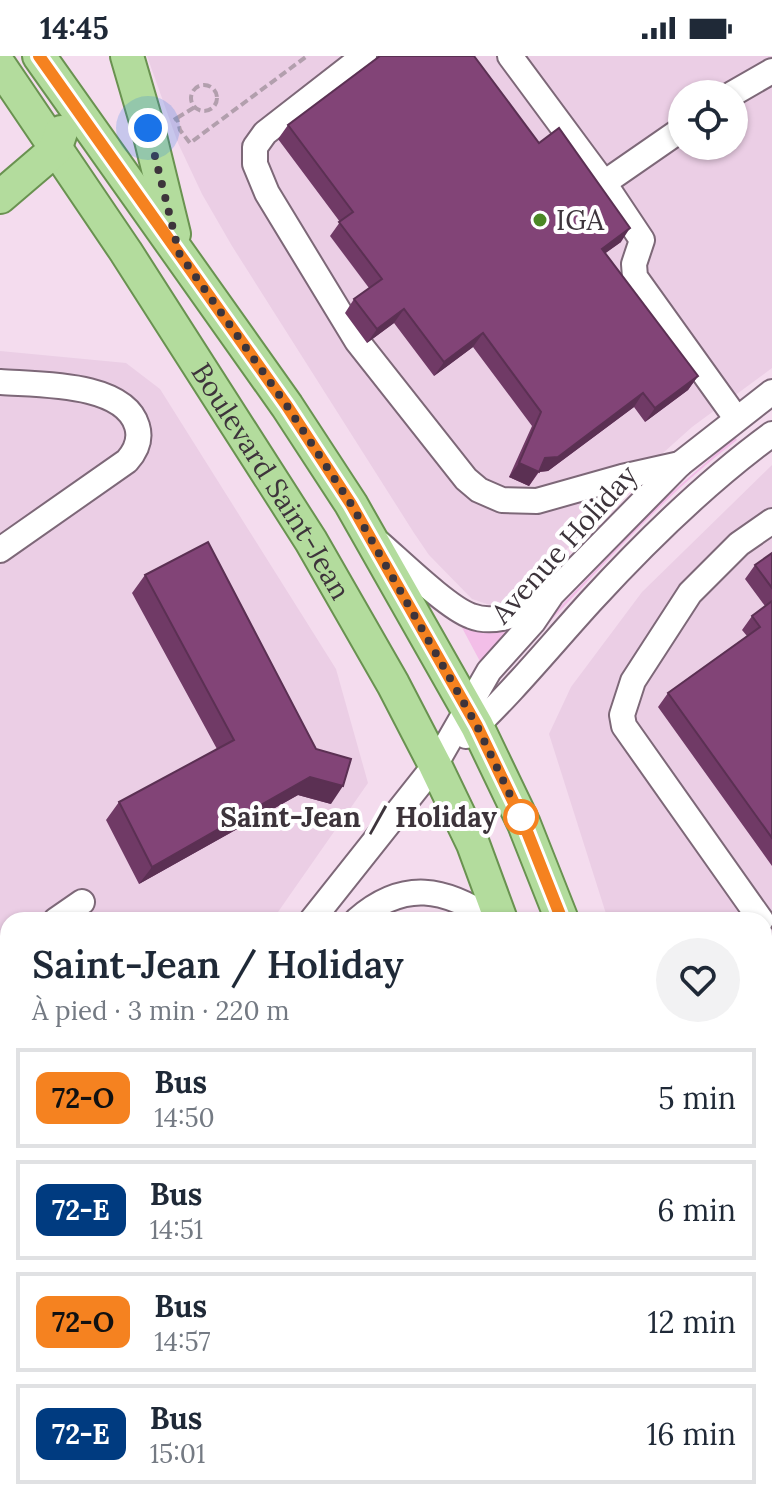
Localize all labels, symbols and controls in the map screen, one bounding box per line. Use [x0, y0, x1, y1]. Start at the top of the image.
text: 14:45 [40, 9, 109, 47]
map controls [668, 80, 748, 160]
button: locate [668, 80, 748, 160]
your location [128, 108, 168, 148]
place label: IGA [556, 202, 604, 238]
marker: IGA [531, 211, 549, 229]
street label: Boulevard Saint-Jean [184, 356, 359, 606]
street label: Avenue Holiday [483, 457, 645, 632]
place label: Saint-Jean / Holiday [220, 799, 498, 835]
marker: Saint-Jean / Holiday [504, 800, 538, 834]
button: heart [656, 938, 740, 1022]
text: Saint-Jean / Holiday [32, 940, 404, 988]
text: À pied · 3 min · 220 m [32, 994, 290, 1027]
text: Bus [154, 1063, 207, 1101]
text: 5 min [658, 1079, 736, 1117]
text: 72-O [52, 1080, 114, 1116]
text: 14:50 [154, 1101, 215, 1134]
text: Bus [150, 1175, 202, 1213]
text: 6 min [657, 1191, 736, 1229]
text: 72-E [52, 1192, 110, 1228]
text: 14:51 [150, 1213, 203, 1246]
text: Bus [154, 1287, 207, 1325]
text: 12 min [648, 1303, 736, 1341]
text: 72-O [52, 1304, 114, 1340]
text: 14:57 [154, 1325, 211, 1358]
text: Bus [150, 1399, 202, 1437]
text: 16 min [646, 1415, 736, 1453]
text: 72-E [52, 1416, 110, 1452]
text: 15:01 [150, 1437, 205, 1470]

